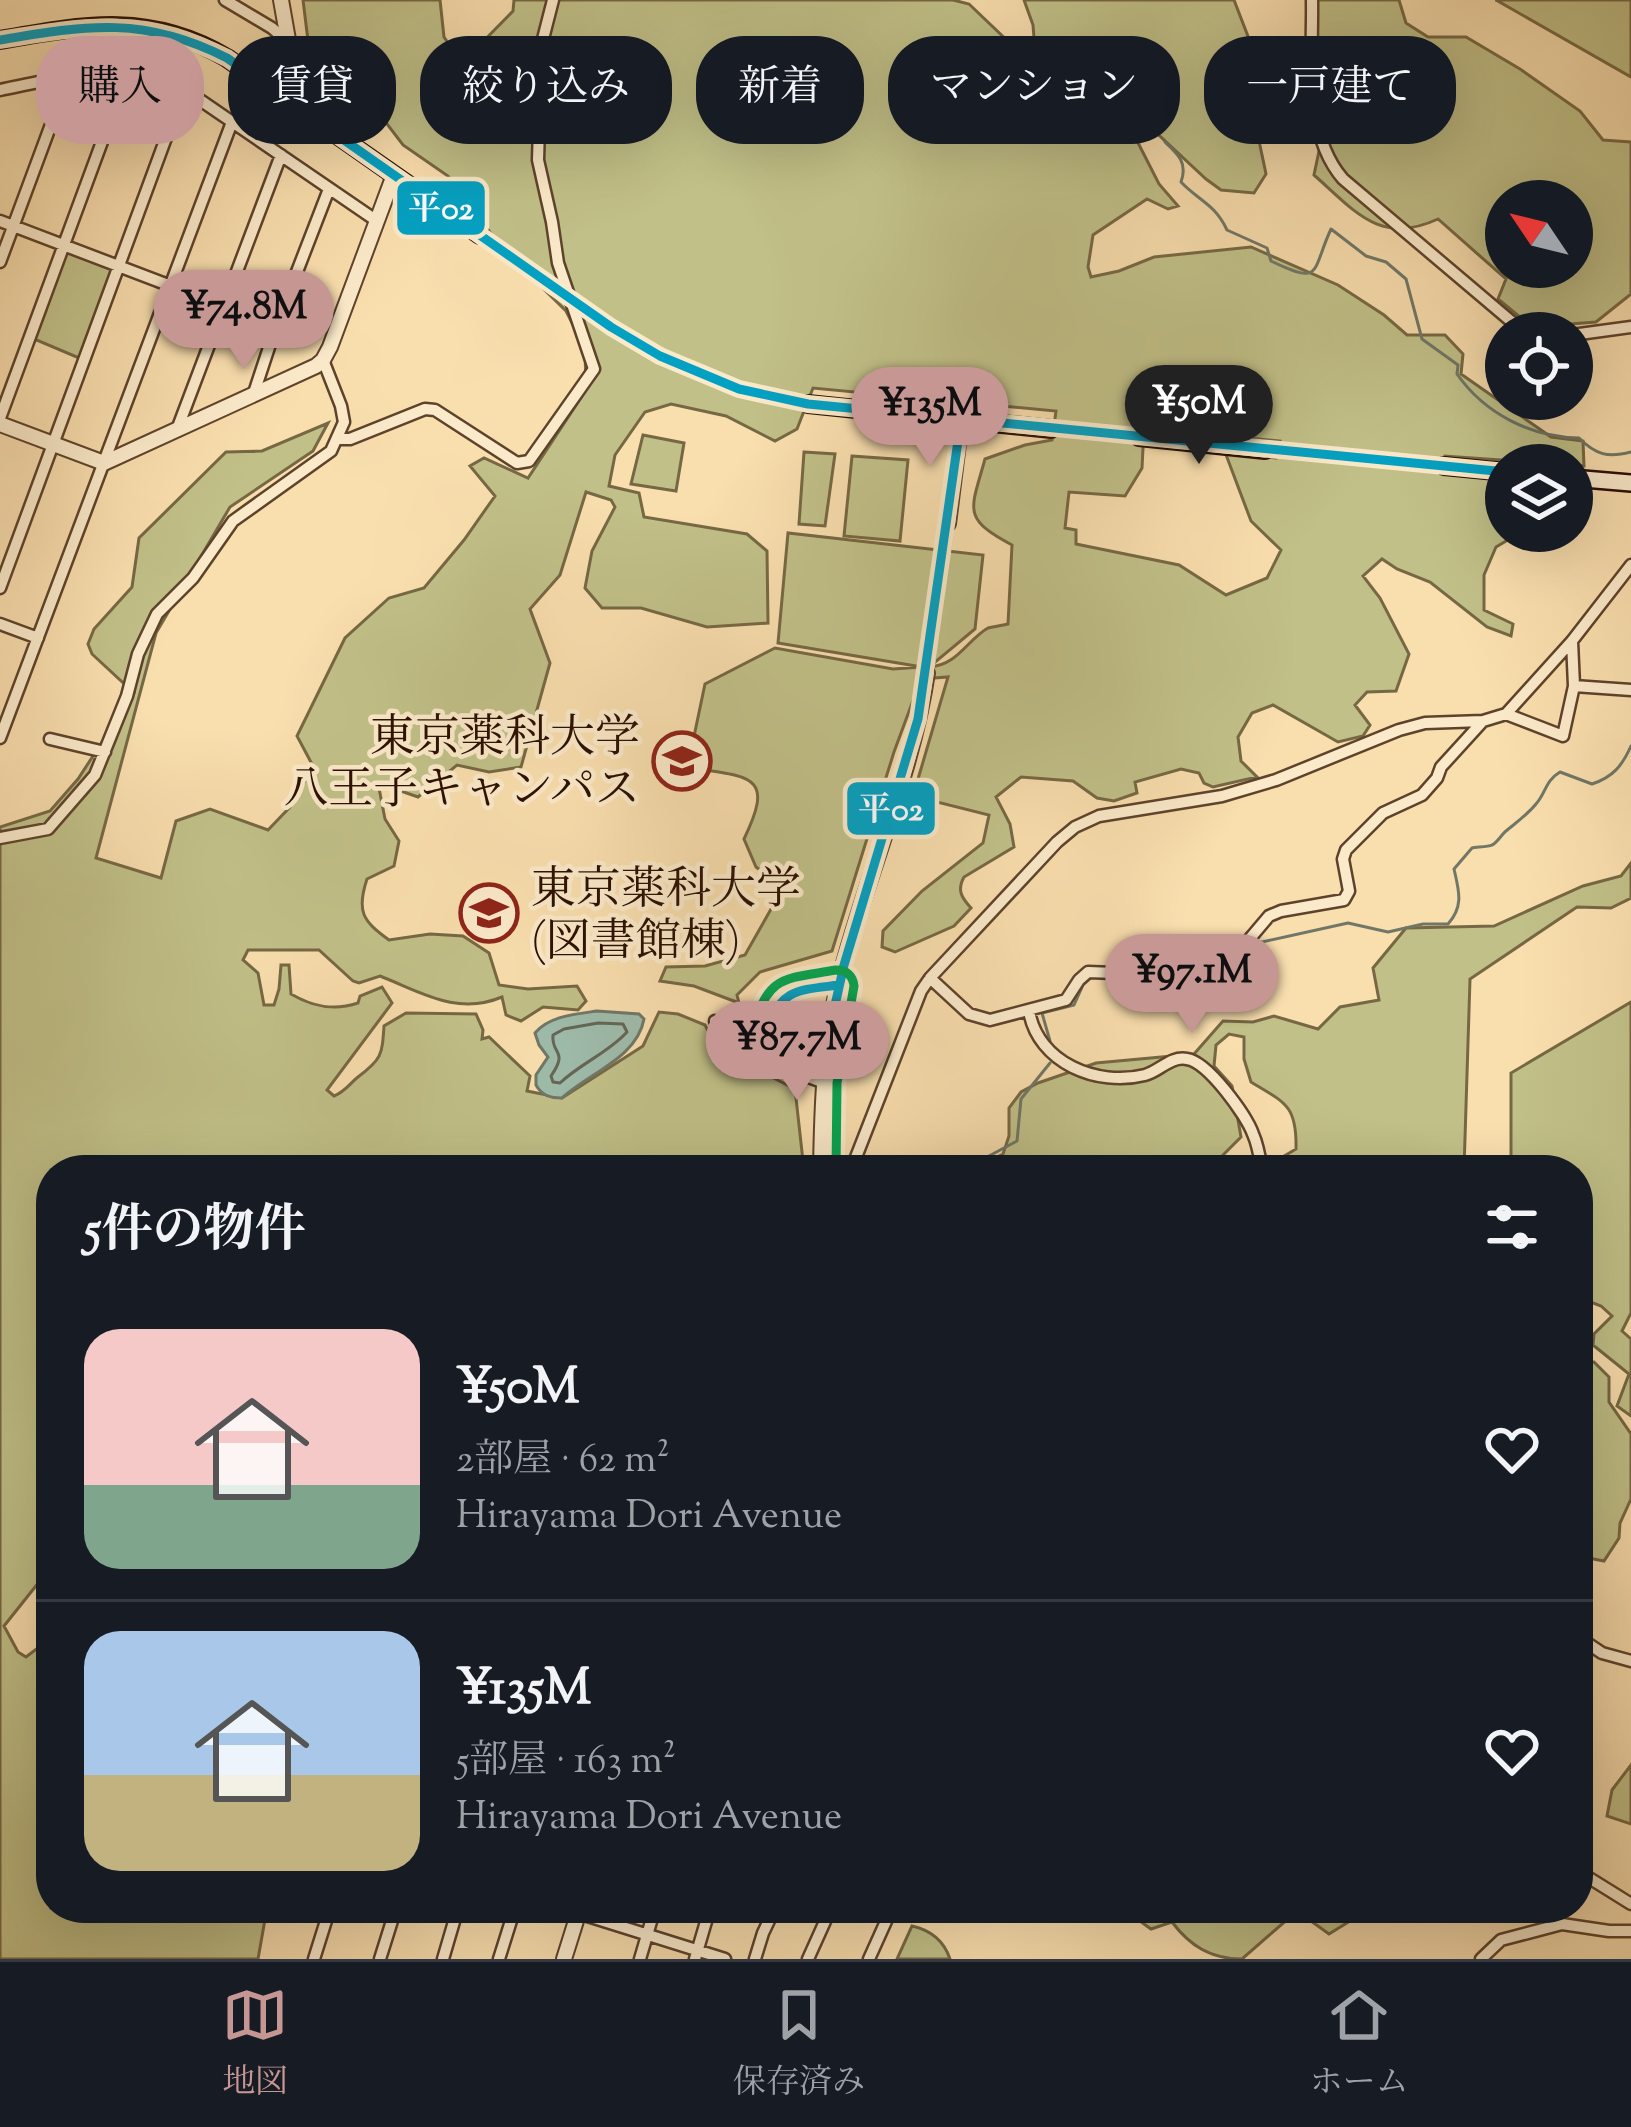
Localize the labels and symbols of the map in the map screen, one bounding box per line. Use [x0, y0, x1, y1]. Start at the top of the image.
line badge: 平02 [395, 179, 487, 237]
north arrow [1485, 180, 1593, 288]
text: 平02 [408, 187, 474, 235]
pin: ¥74.8M [146, 270, 342, 372]
pin: ¥50M [1128, 365, 1270, 467]
pin: ¥135M [846, 367, 1014, 469]
place label: 東京薬科大学 八王子キャンパス [283, 708, 640, 825]
school or university icon: 東京薬科大学 八王子キャンパス [651, 730, 713, 792]
line badge: 平02 [845, 780, 937, 837]
text: 平02 [858, 788, 924, 836]
place label: 東京薬科大学 (図書館棟) [531, 860, 801, 977]
school or university icon: 東京薬科大学 (図書館棟) [458, 882, 520, 944]
pin: ¥97.1M [1094, 934, 1290, 1036]
pin: ¥87.7M [699, 1001, 895, 1103]

